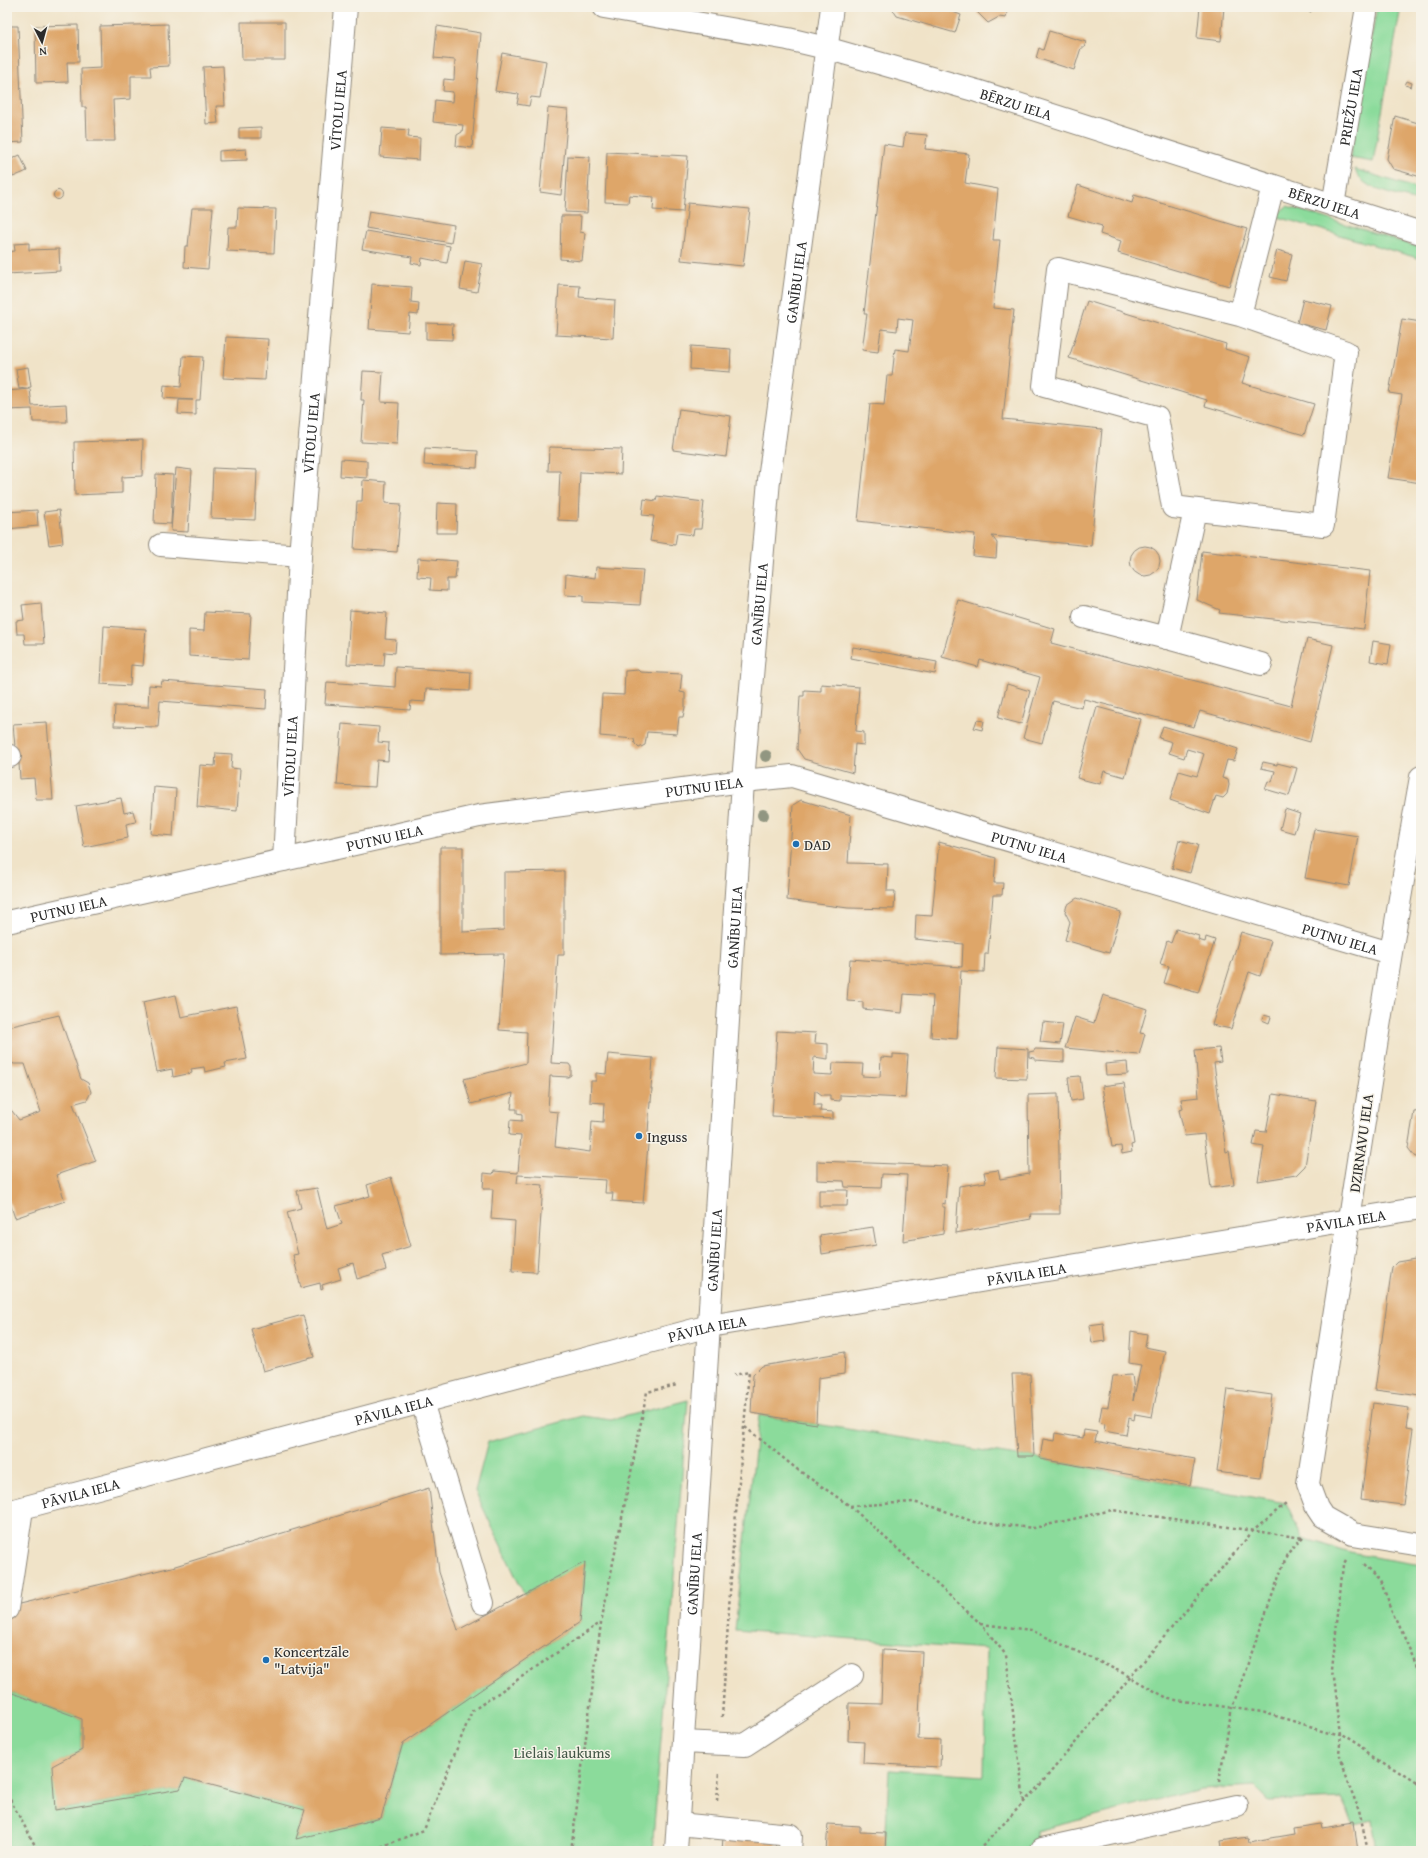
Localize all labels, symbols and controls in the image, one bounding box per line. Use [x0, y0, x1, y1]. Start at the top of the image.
north arrow [22, 22, 62, 62]
text: N [38, 44, 48, 60]
street label: PRIEŽU IELA [1333, 66, 1367, 147]
street label: VĪTOLU IELA [324, 69, 351, 151]
street label: BĒRZU IELA [978, 82, 1055, 125]
street label: BĒRZU IELA [1286, 181, 1364, 224]
street label: GANĪBU IELA [780, 240, 811, 324]
street label: VĪTOLU IELA [296, 392, 324, 474]
street label: GANĪBU IELA [744, 562, 772, 646]
street label: VĪTOLU IELA [277, 715, 302, 797]
street label: PUTNU IELA [664, 771, 744, 802]
street label: PUTNU IELA [344, 818, 425, 856]
street label: PUTNU IELA [989, 825, 1070, 867]
place label: DAD [804, 834, 831, 855]
marker: DAD [791, 839, 801, 849]
street label: GANĪBU IELA [721, 885, 747, 969]
street label: PUTNU IELA [28, 889, 109, 927]
street label: PUTNU IELA [1300, 917, 1381, 959]
street label: DZIRNAVU IELA [1344, 1092, 1378, 1194]
place label: Inguss [647, 1126, 688, 1147]
marker: Inguss [634, 1131, 644, 1141]
street label: PĀVILA IELA [1305, 1204, 1387, 1237]
street label: GANĪBU IELA [701, 1208, 727, 1292]
street label: PĀVILA IELA [985, 1256, 1068, 1290]
street label: PĀVILA IELA [665, 1309, 748, 1347]
street label: PĀVILA IELA [352, 1389, 435, 1430]
street label: PĀVILA IELA [39, 1472, 122, 1513]
street label: GANĪBU IELA [680, 1532, 706, 1615]
place label: Koncertzāle "Latvija" [274, 1641, 349, 1679]
marker: Koncertzāle "Latvija" [261, 1655, 271, 1665]
park label: Lielais laukums [514, 1742, 610, 1763]

